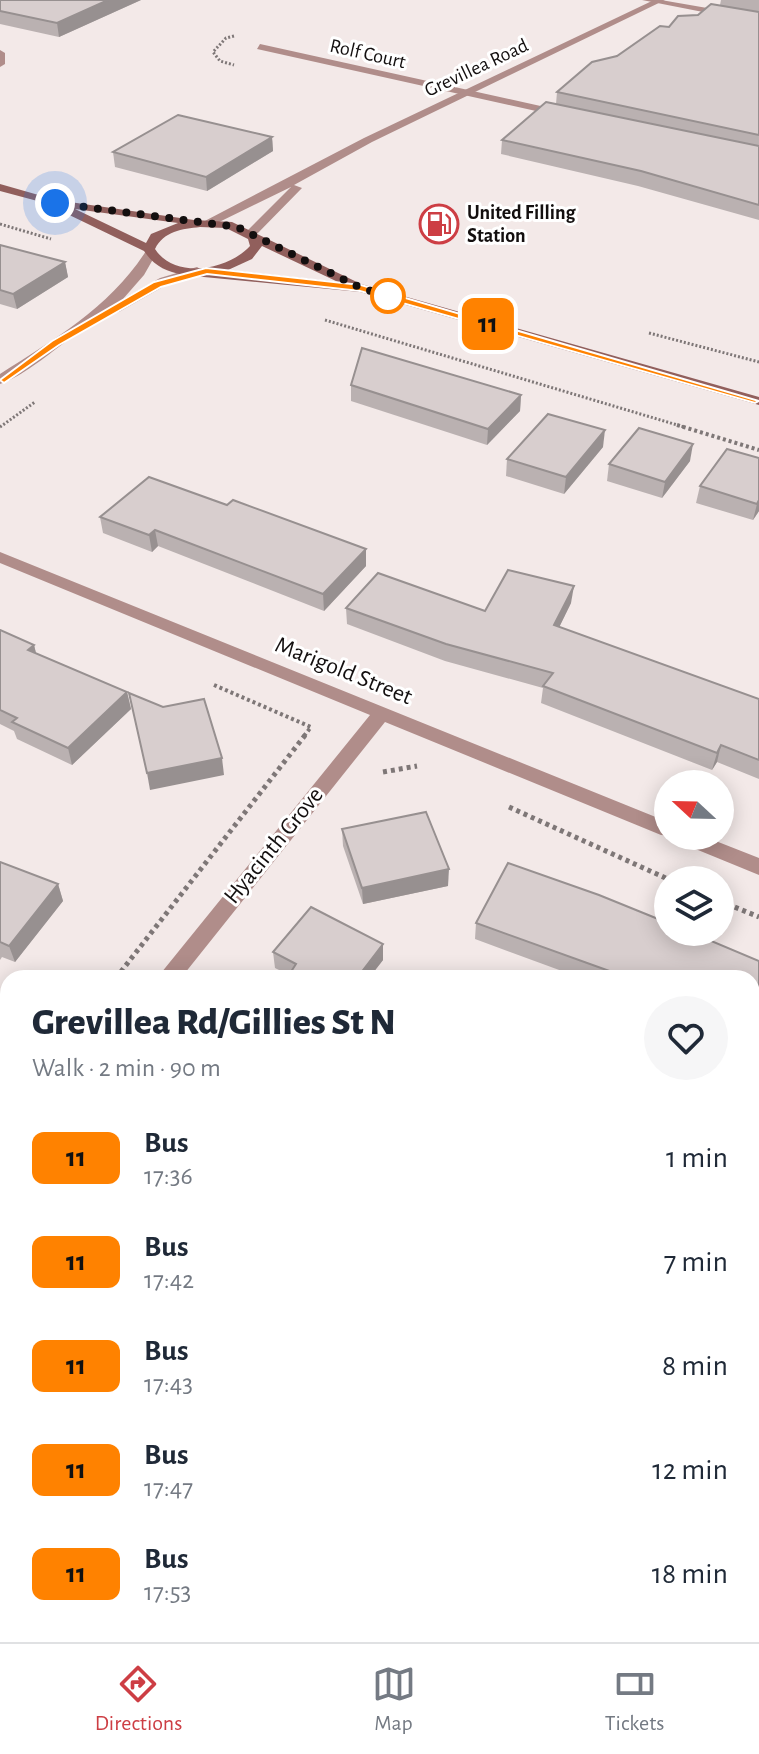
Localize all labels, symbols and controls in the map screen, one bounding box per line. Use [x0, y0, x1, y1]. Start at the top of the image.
street label: Grevillea Road [421, 35, 531, 101]
street label: Rolf Court [328, 36, 408, 73]
your location [35, 183, 75, 223]
fuel station icon: United Filling Station [418, 203, 460, 245]
place label: United Filling Station [467, 203, 576, 246]
unlabelled marker [371, 279, 405, 313]
line badge: 11 [452, 298, 524, 350]
text: 11 [478, 310, 498, 338]
street label: Marigold Street [272, 633, 416, 709]
north arrow [654, 770, 734, 850]
map controls [654, 770, 734, 946]
street label: Hyacinth Grove [220, 783, 328, 908]
button: layers [654, 866, 734, 946]
button: heart [644, 996, 728, 1080]
text: Grevillea Rd/Gillies St N [32, 1004, 396, 1042]
text: Walk · 2 min · 90 m [32, 1055, 221, 1081]
text: Bus [144, 1128, 189, 1158]
text: 1 min [666, 1143, 728, 1173]
text: 11 [66, 1144, 86, 1172]
text: 17:36 [144, 1163, 193, 1189]
text: Bus [144, 1232, 189, 1262]
text: 7 min [664, 1247, 728, 1277]
text: 11 [66, 1248, 86, 1276]
text: 17:42 [144, 1267, 194, 1293]
text: Bus [144, 1336, 189, 1366]
text: 8 min [662, 1351, 728, 1381]
text: 11 [66, 1352, 86, 1380]
text: 17:43 [144, 1371, 193, 1397]
text: Bus [144, 1440, 189, 1470]
text: 12 min [652, 1455, 728, 1485]
text: 11 [66, 1456, 86, 1484]
text: 17:47 [144, 1475, 193, 1501]
text: Bus [144, 1544, 189, 1574]
text: 18 min [652, 1559, 728, 1589]
text: 11 [66, 1560, 86, 1588]
text: 17:53 [144, 1579, 191, 1605]
tab: Directions [95, 1662, 182, 1736]
tab: Map [372, 1662, 416, 1736]
tab: Tickets [605, 1662, 664, 1736]

